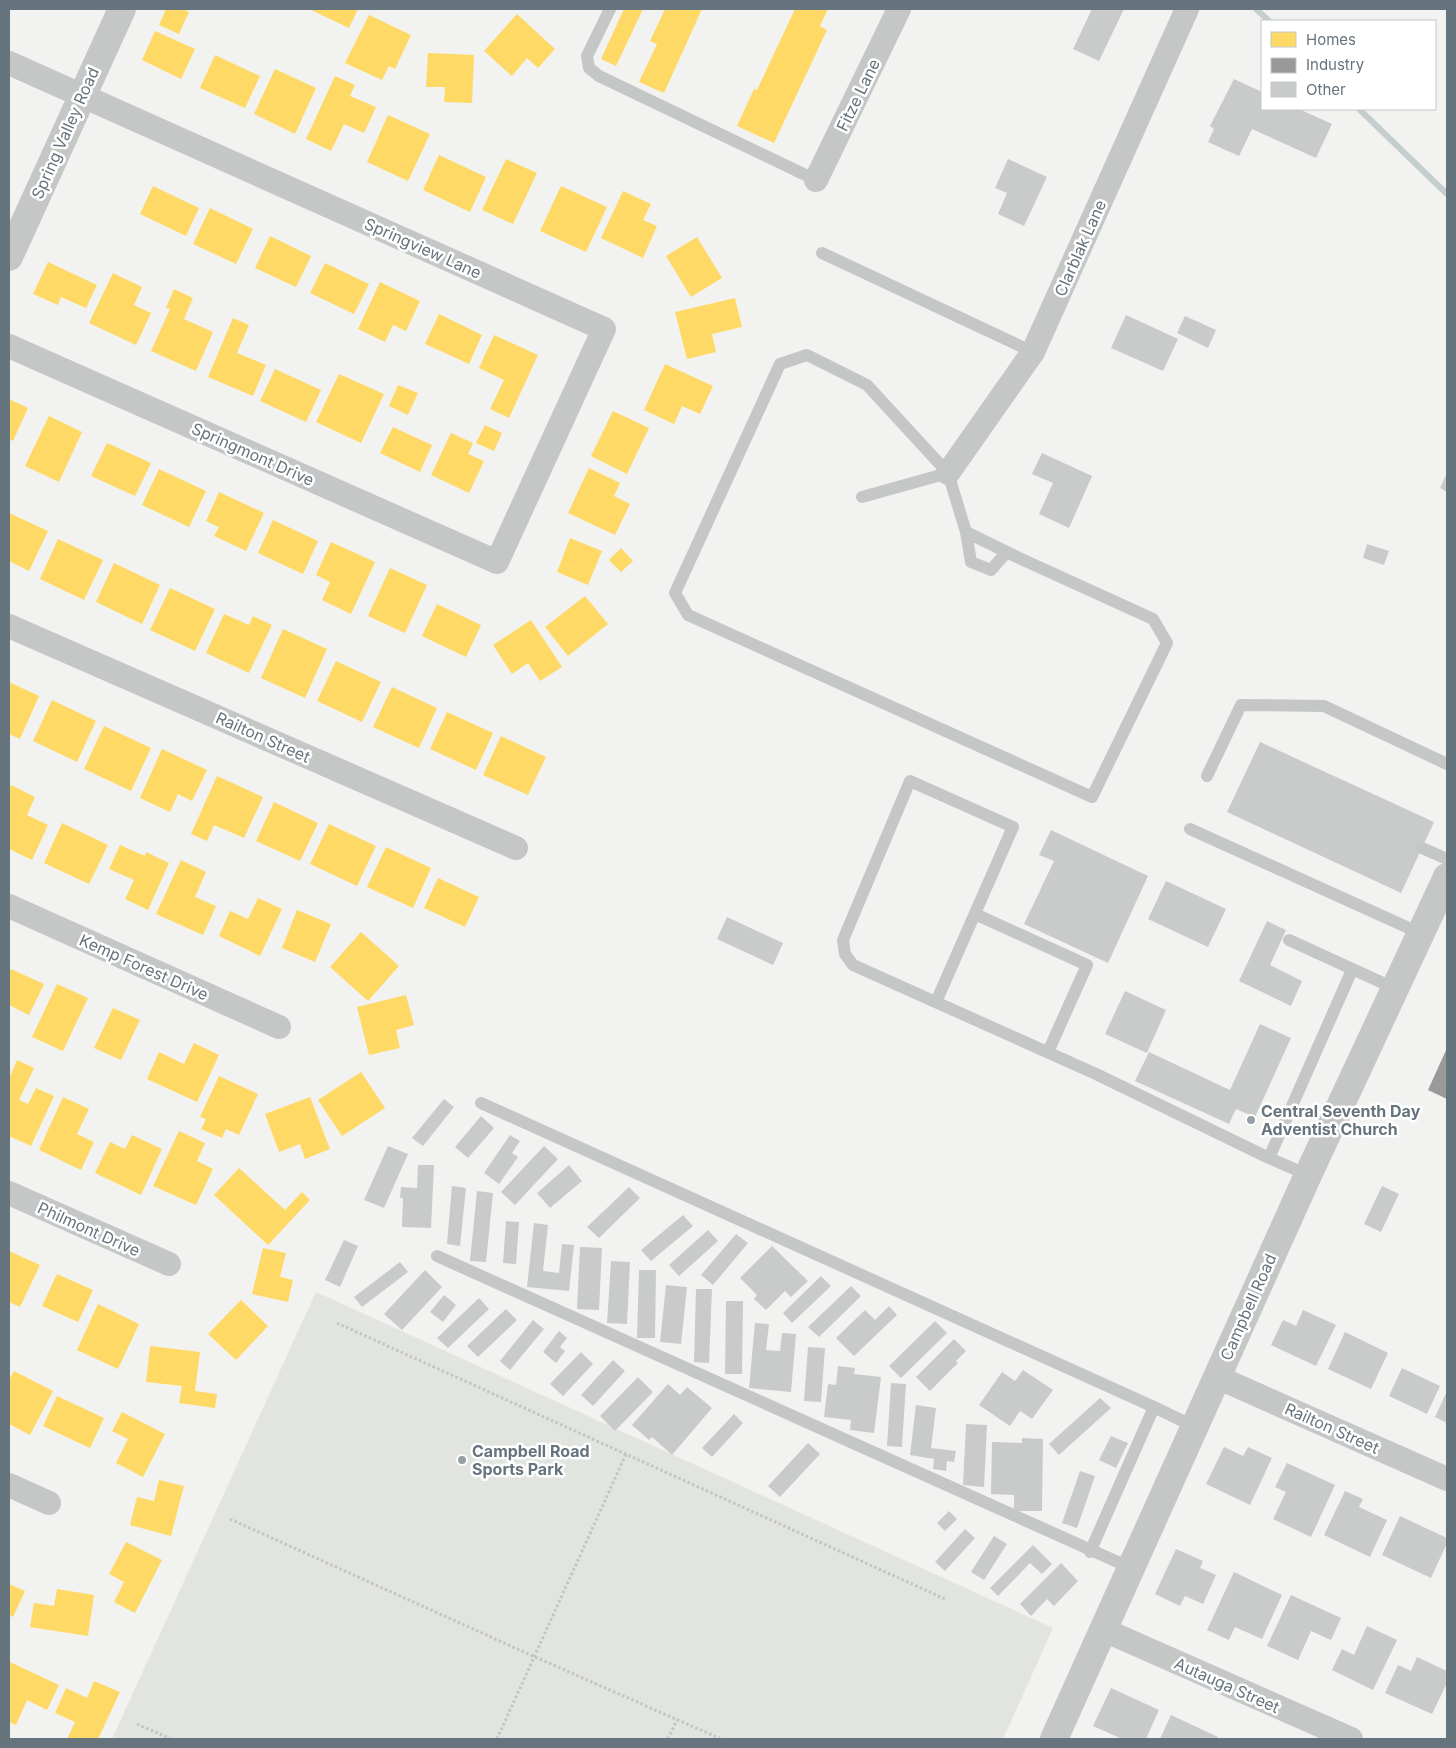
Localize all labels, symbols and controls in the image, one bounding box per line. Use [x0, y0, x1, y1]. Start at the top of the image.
legend [1261, 20, 1436, 110]
text: Homes [1306, 30, 1356, 49]
text: Industry [1306, 55, 1365, 74]
street label: Fitze Lane [832, 56, 884, 134]
street label: Spring Valley Road [27, 64, 103, 202]
text: Other [1306, 80, 1346, 99]
street label: Clarblak Lane [1050, 197, 1110, 299]
street label: Springview Lane [361, 213, 485, 283]
street label: Springmont Drive [189, 418, 317, 490]
street label: Railton Street [213, 707, 313, 767]
street label: Kemp Forest Drive [76, 930, 212, 1004]
place label: Central Seventh Day Adventist Church [1261, 1101, 1421, 1139]
marker: Central Seventh Day Adventist Church [1245, 1114, 1257, 1126]
street label: Philmont Drive [35, 1198, 143, 1260]
street label: Campbell Road [1216, 1251, 1280, 1363]
street label: Railton Street [1282, 1398, 1382, 1458]
place label: Campbell Road Sports Park [472, 1441, 590, 1479]
marker: Campbell Road Sports Park [456, 1454, 468, 1466]
street label: Autauga Street [1171, 1653, 1283, 1717]

